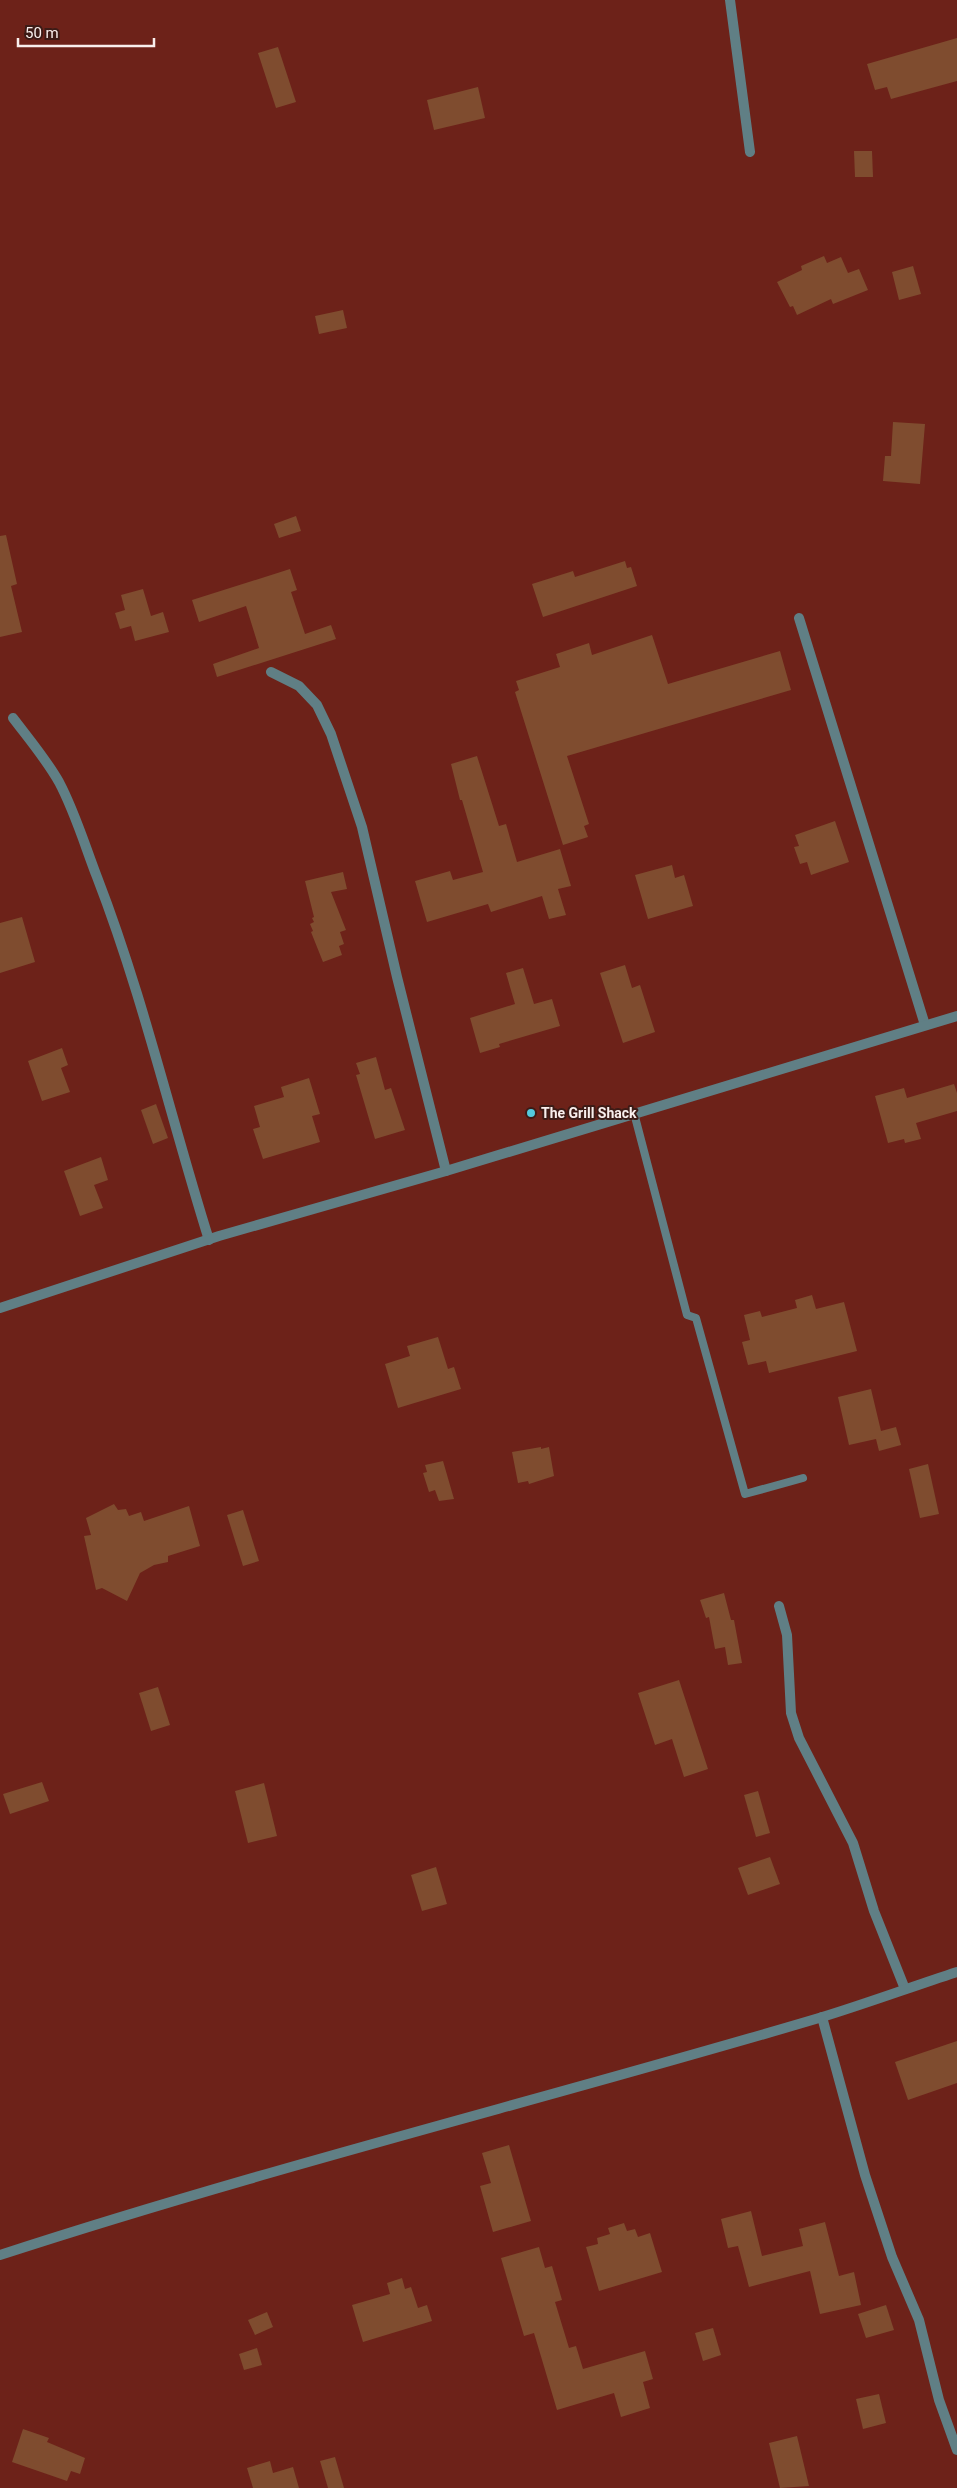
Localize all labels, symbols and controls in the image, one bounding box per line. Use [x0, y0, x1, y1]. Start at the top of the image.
scale bar [18, 15, 154, 47]
text: 50 m [25, 24, 59, 42]
place label: The Grill Shack [541, 1105, 637, 1121]
marker: The Grill Shack [525, 1107, 537, 1119]

